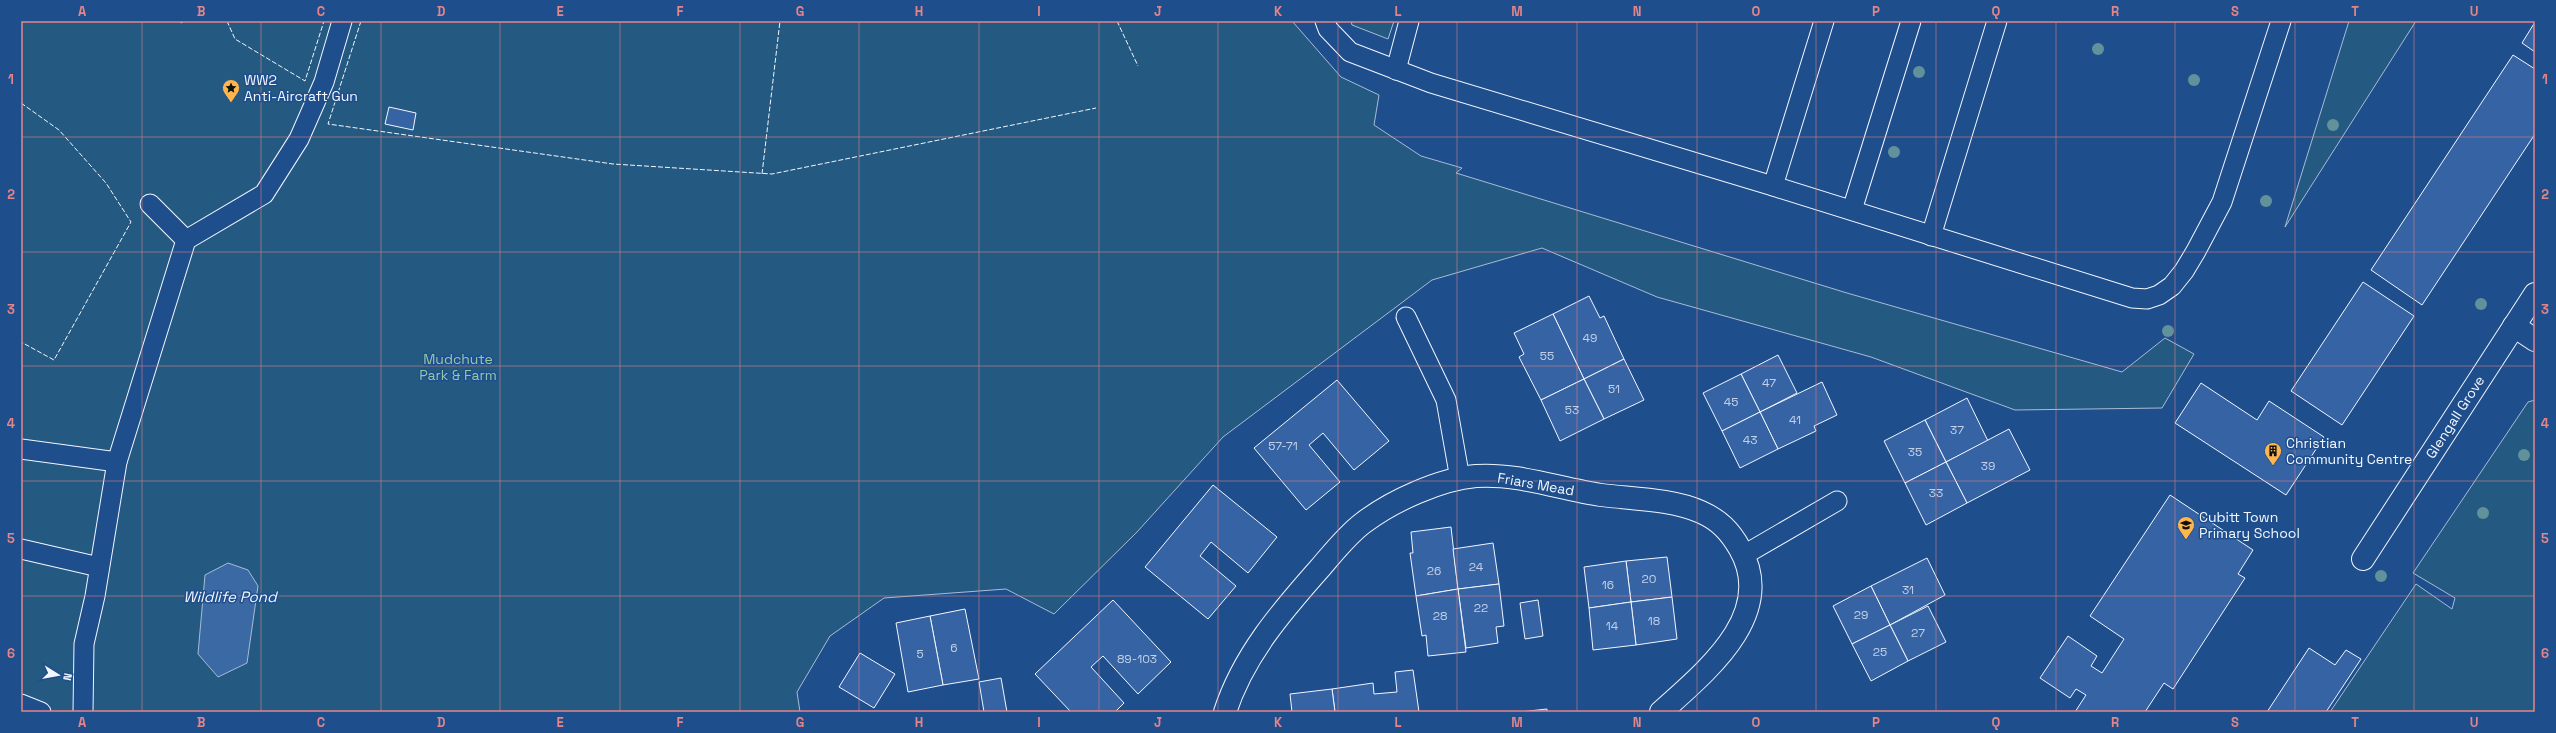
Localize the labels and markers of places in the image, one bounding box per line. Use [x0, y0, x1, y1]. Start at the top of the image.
place label: WW2 Anti-Aircraft Gun [244, 71, 358, 105]
place icon: WW2 Anti-Aircraft Gun [221, 78, 241, 103]
place label: Christian Community Centre [2286, 434, 2412, 468]
building icon: Christian Community Centre [2263, 441, 2283, 466]
place label: Cubitt Town Primary School [2199, 508, 2300, 542]
school or university icon: Cubitt Town Primary School [2176, 515, 2196, 540]

